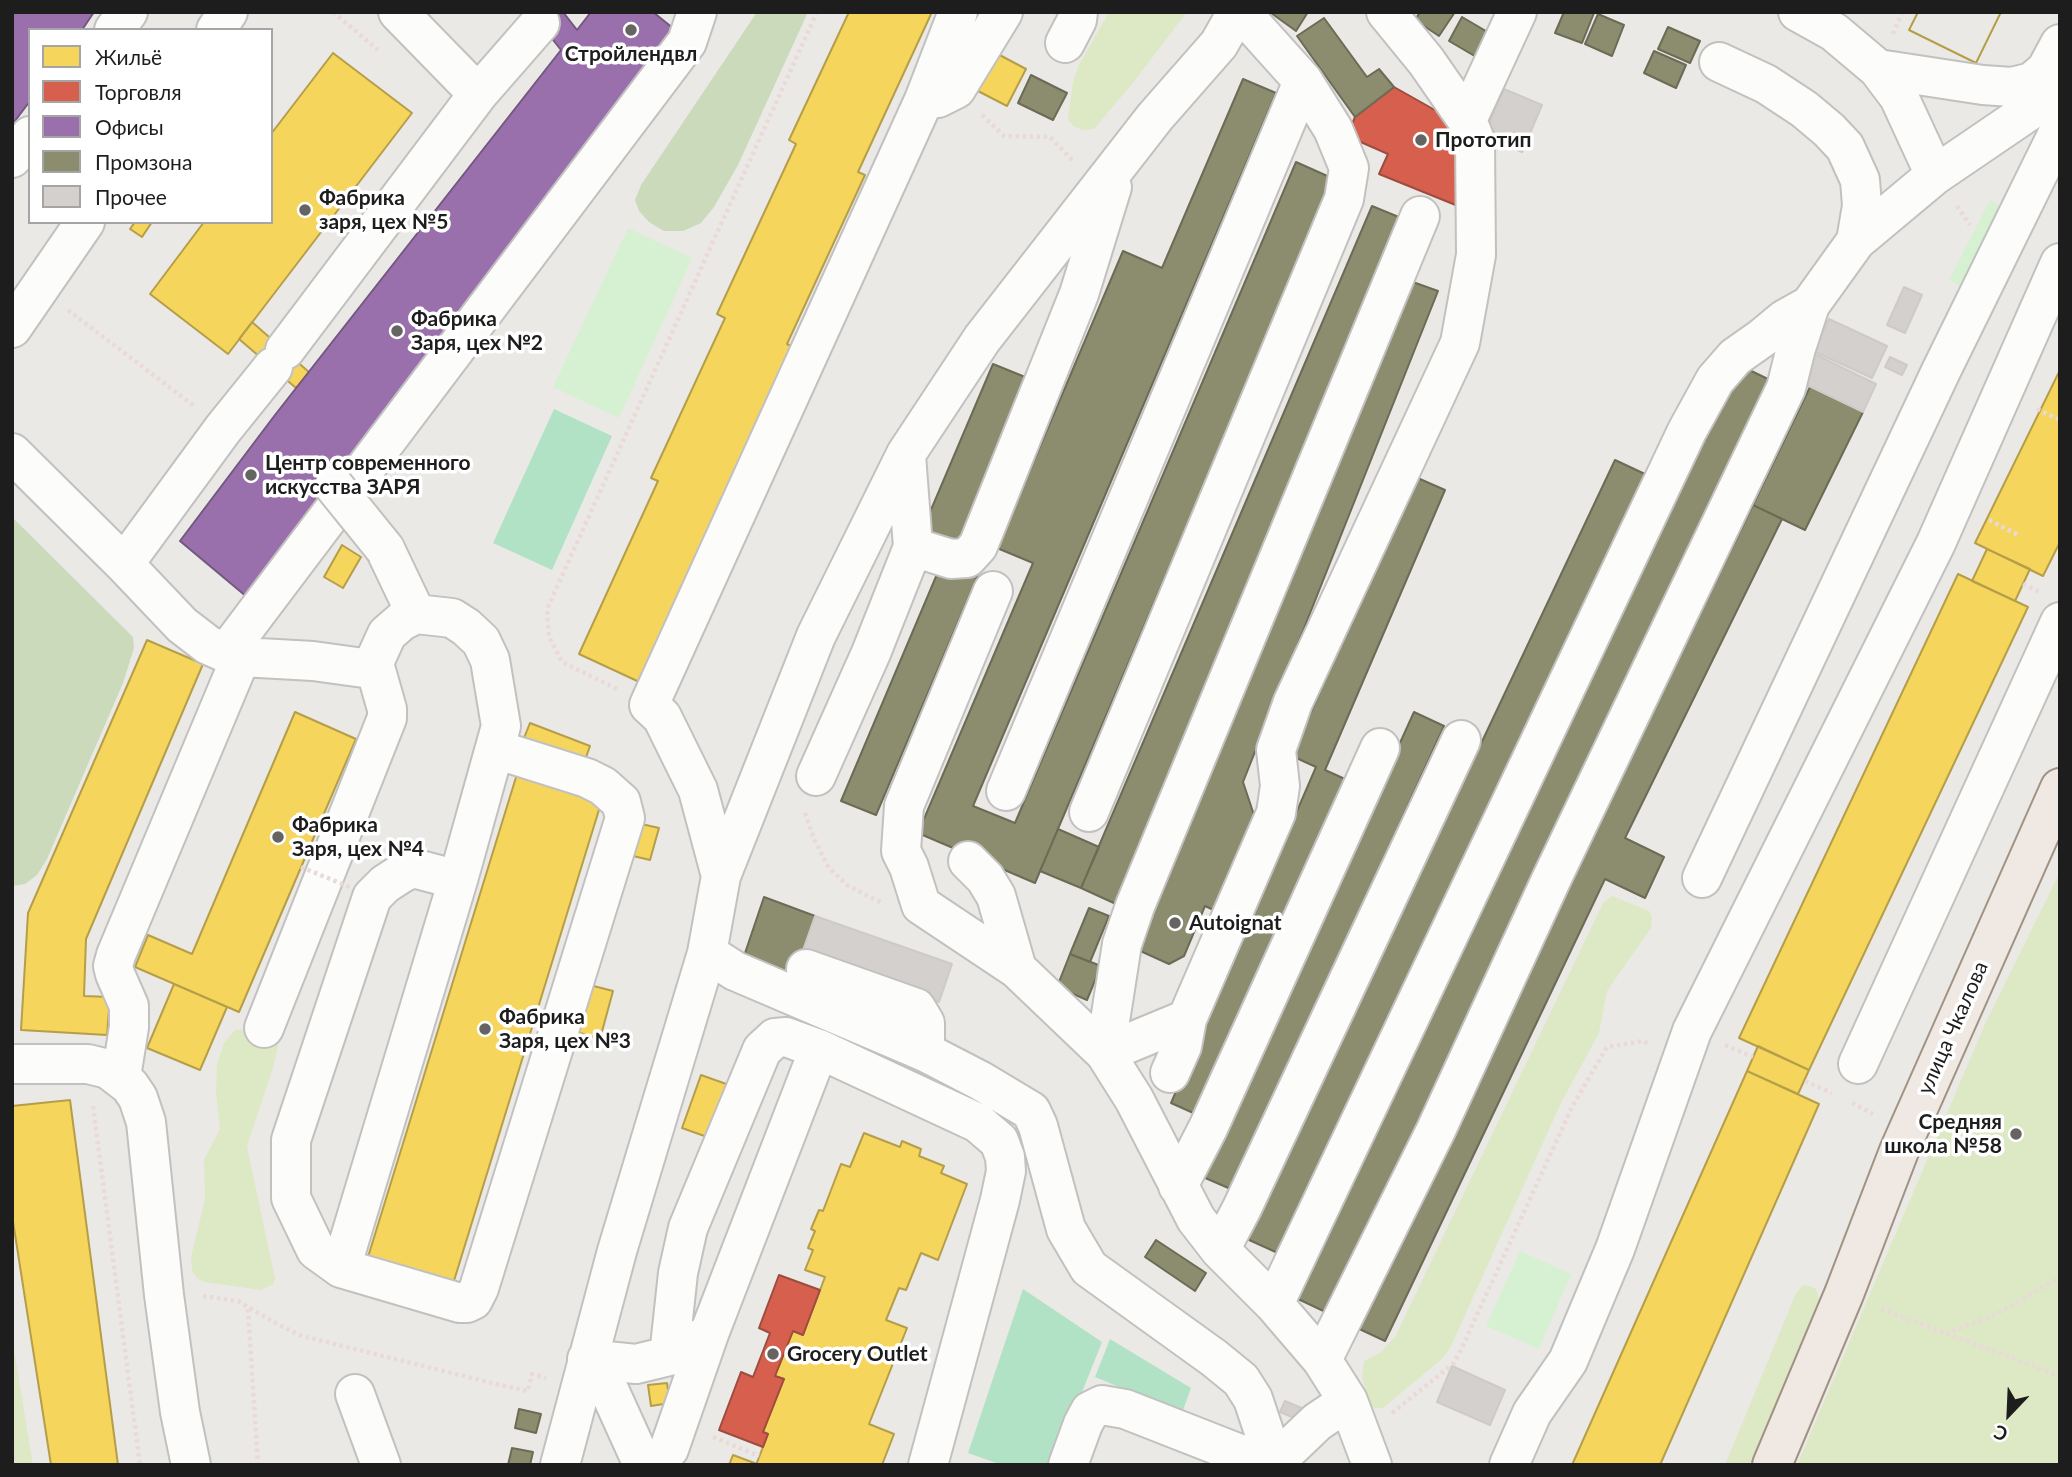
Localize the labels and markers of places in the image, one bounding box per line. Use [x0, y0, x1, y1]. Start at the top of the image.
marker: Стройлендвл [623, 22, 639, 38]
place label: Стройлендвл [565, 41, 697, 67]
place label: Прототип [1435, 127, 1531, 153]
marker: Прототип [1413, 132, 1429, 148]
place label: Фабрика заря, цех №5 [319, 185, 448, 235]
marker: Фабрика заря, цех №5 [297, 202, 313, 218]
place label: Фабрика Заря, цех №2 [411, 306, 543, 356]
marker: Фабрика Заря, цех №2 [389, 323, 405, 339]
place label: Центр современного искусства ЗАРЯ [265, 450, 471, 500]
marker: Центр современного искусства ЗАРЯ [243, 467, 259, 483]
place label: Фабрика Заря, цех №4 [292, 812, 424, 862]
marker: Фабрика Заря, цех №4 [270, 829, 286, 845]
place label: Autoignat [1189, 910, 1282, 936]
marker: Autoignat [1167, 915, 1183, 931]
place label: Фабрика Заря, цех №3 [499, 1004, 631, 1054]
marker: Фабрика Заря, цех №3 [477, 1021, 493, 1037]
place label: Средняя школа №58 [1884, 1109, 2002, 1159]
marker: Средняя школа №58 [2008, 1126, 2024, 1142]
place label: Grocery Outlet [787, 1341, 927, 1367]
marker: Grocery Outlet [765, 1346, 781, 1362]

